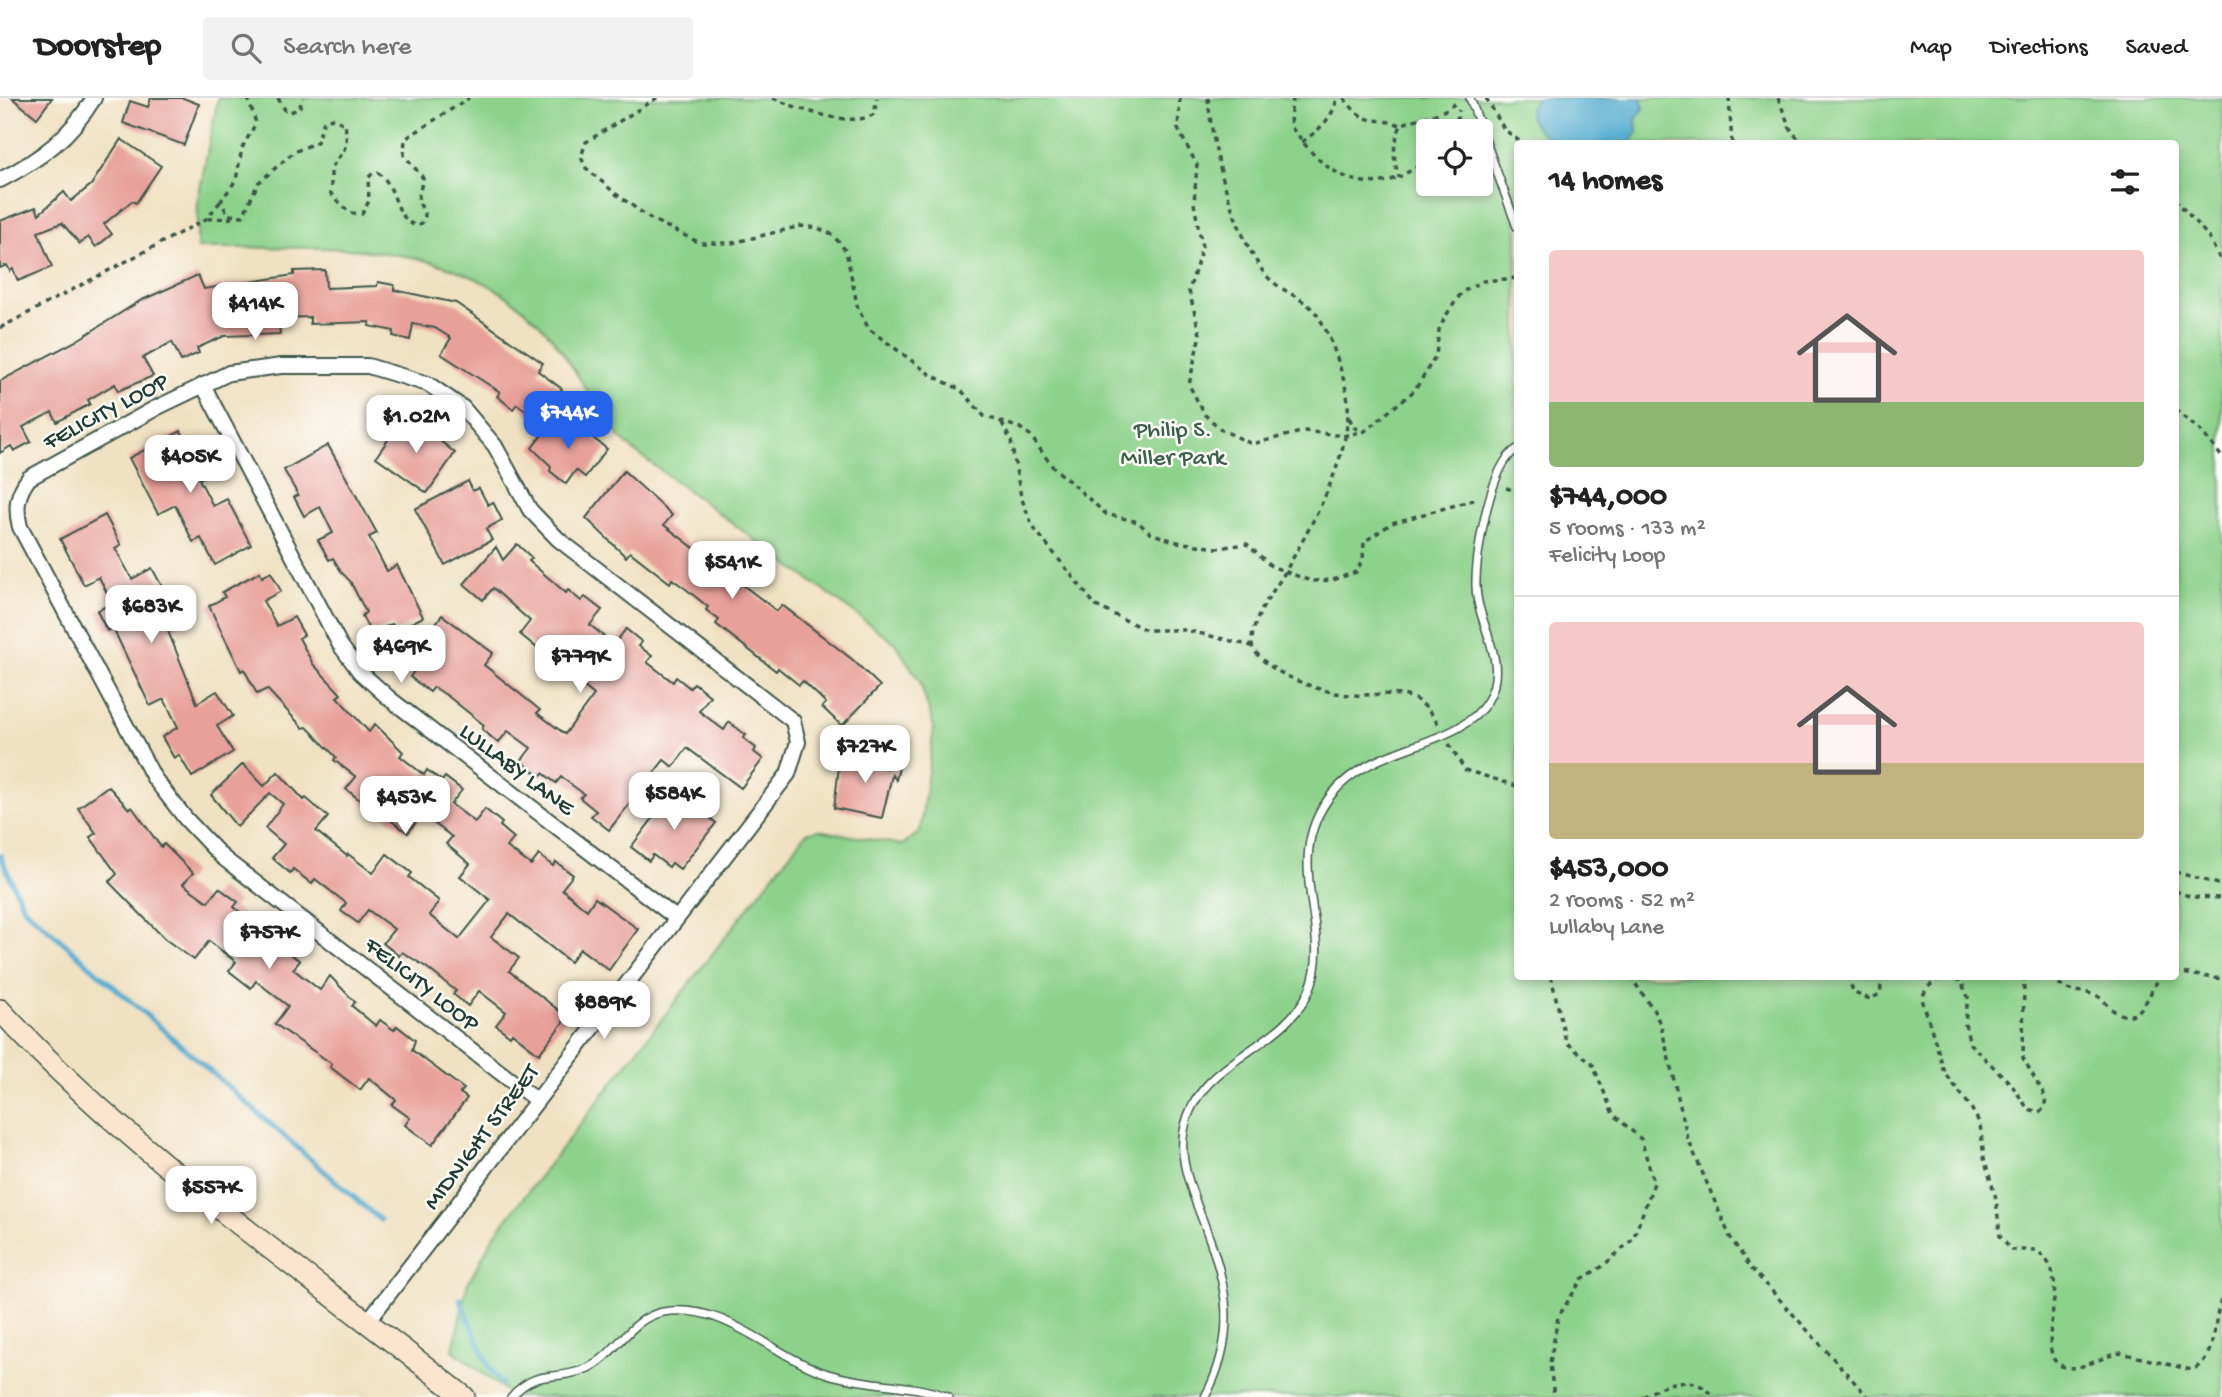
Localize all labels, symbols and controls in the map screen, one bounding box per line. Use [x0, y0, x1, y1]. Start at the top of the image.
search box [203, 17, 693, 80]
text: Doorstep [35, 29, 161, 67]
icon: search [227, 29, 265, 67]
text: Search here [283, 33, 411, 64]
text: Map [1910, 34, 1952, 63]
text: Directions [1990, 34, 2088, 63]
text: Saved [2126, 34, 2187, 63]
map controls [1416, 119, 1493, 196]
button: locate [1416, 119, 1493, 196]
icon: filters [2106, 163, 2144, 201]
text: 14 homes [1549, 165, 1662, 200]
pin: $414K [206, 282, 304, 342]
text: $414K [228, 291, 282, 318]
icon: home [1784, 295, 1910, 421]
street label: FELICITY LOOP [38, 368, 175, 459]
pin: $744K [519, 392, 617, 451]
pin: $1.02M [359, 396, 473, 455]
text: $744K [540, 400, 596, 427]
text: $1.02M [382, 404, 450, 431]
park label: Philip S. Miller Park [1121, 417, 1228, 474]
pin: $405K [141, 436, 239, 495]
text: $405K [160, 444, 220, 471]
text: $744,000 [1549, 481, 1667, 516]
text: 5 rooms · 133 m² [1549, 516, 1706, 543]
pin: $541K [683, 542, 781, 601]
text: Felicity Loop [1549, 543, 1665, 570]
text: $541K [704, 550, 760, 577]
pin: $683K [102, 586, 200, 645]
text: $683K [121, 594, 181, 621]
pin: $469K [352, 626, 450, 685]
text: $469K [372, 634, 430, 661]
pin: $779K [531, 636, 629, 695]
text: $779K [551, 644, 609, 671]
icon: home [1784, 667, 1910, 793]
street label: LULLABY LANE [452, 718, 580, 824]
pin: $727K [816, 726, 914, 785]
text: $727K [836, 734, 894, 761]
pin: $584K [625, 772, 723, 832]
pin: $453K [356, 776, 454, 836]
text: $584K [645, 781, 703, 808]
text: $453K [376, 785, 434, 812]
text: $453,000 [1549, 853, 1669, 888]
text: 2 rooms · 52 m² [1549, 888, 1695, 915]
pin: $757K [220, 912, 318, 971]
text: Lullaby Lane [1549, 915, 1664, 942]
text: $757K [239, 920, 299, 947]
street label: FELICITY LOOP [357, 931, 485, 1040]
pin: $889K [555, 982, 653, 1041]
text: $889K [574, 990, 634, 1017]
street label: MIDNIGHT STREET [418, 1058, 548, 1217]
pin: $557K [162, 1166, 260, 1226]
text: $557K [181, 1175, 241, 1202]

